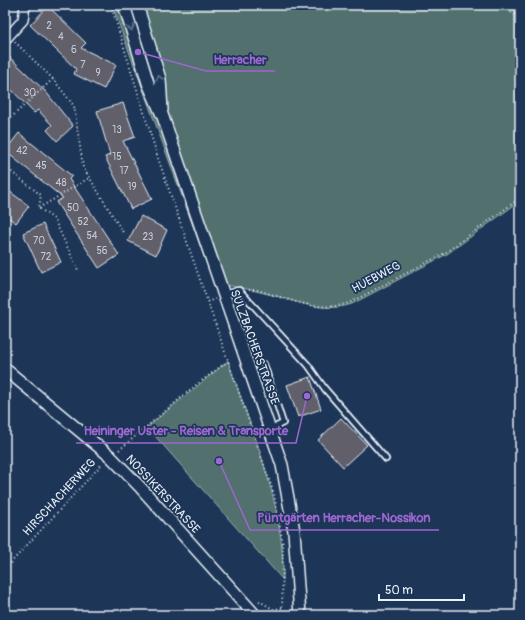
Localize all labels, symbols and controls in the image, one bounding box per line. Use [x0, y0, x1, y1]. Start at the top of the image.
house number: 2 [46, 20, 52, 32]
one-way arrow [126, 25, 135, 32]
house number: 4 [58, 31, 64, 43]
house number: 6 [71, 44, 77, 56]
callout: Herracher [206, 46, 275, 71]
text: Herracher [213, 52, 267, 68]
house number: 7 [80, 59, 86, 71]
house number: 9 [95, 67, 101, 79]
one-way arrow [155, 75, 164, 82]
house number: 30 [24, 87, 36, 99]
house number: 13 [112, 124, 122, 136]
house number: 42 [16, 145, 28, 157]
house number: 15 [112, 151, 122, 163]
house number: 45 [35, 160, 47, 172]
house number: 17 [119, 165, 129, 177]
house number: 48 [56, 177, 66, 189]
house number: 19 [127, 181, 137, 193]
house number: 50 [67, 202, 79, 214]
house number: 52 [77, 216, 89, 228]
house number: 54 [86, 230, 98, 242]
house number: 23 [143, 231, 154, 243]
house number: 70 [33, 235, 45, 247]
house number: 56 [96, 245, 108, 257]
house number: 72 [41, 251, 52, 263]
street label: HUEBWEG [349, 258, 403, 297]
street label: SULZBACHERSTRASSE [227, 288, 282, 407]
callout: Heininger Uster - Reisen & Transporte [76, 418, 296, 443]
text: Heininger Uster - Reisen & Transporte [84, 423, 289, 439]
street label: NOSSIKERSTRASSE [122, 452, 203, 537]
street label: HIRSCHACHERWEG [20, 456, 99, 539]
callout: Püntgärten Herracher-Nossikon [250, 505, 439, 530]
text: Püntgärten Herracher-Nossikon [257, 510, 431, 526]
scale bar [379, 576, 464, 602]
text: 50 m [385, 583, 413, 598]

